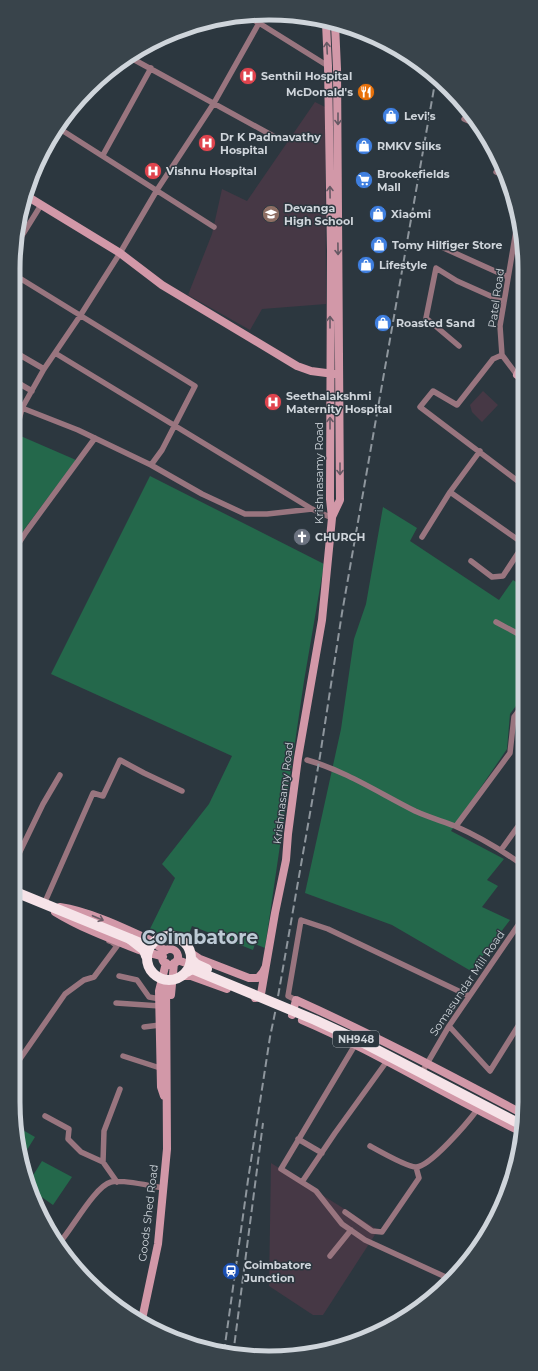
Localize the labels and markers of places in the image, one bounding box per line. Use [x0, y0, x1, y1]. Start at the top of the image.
hospital icon: Senthil Hospital [238, 66, 258, 86]
place label: Senthil Hospital [261, 69, 352, 83]
restaurant icon: McDonald's [356, 82, 376, 102]
place label: McDonald's [286, 85, 353, 99]
shop icon: Levi's [381, 106, 401, 126]
place label: Levi's [404, 109, 436, 123]
place label: Dr K Padmavathy Hospital [220, 130, 321, 157]
hospital icon: Dr K Padmavathy Hospital [197, 133, 217, 153]
shop icon: RMKV Silks [354, 136, 374, 156]
place label: RMKV Silks [377, 139, 441, 153]
hospital icon: Vishnu Hospital [143, 161, 163, 181]
place label: Vishnu Hospital [165, 164, 257, 178]
place label: Brookefields Mall [377, 167, 450, 194]
supermarket icon: Brookefields Mall [354, 170, 374, 190]
place label: Devanga High School [284, 201, 353, 228]
school or university icon: Devanga High School [261, 204, 281, 224]
shop icon: Xiaomi [368, 204, 388, 224]
place label: Xiaomi [391, 207, 431, 221]
shop icon: Tomy Hilfiger Store [369, 235, 389, 255]
place label: Tomy Hilfiger Store [392, 238, 503, 252]
shop icon: Lifestyle [356, 255, 376, 275]
place label: Lifestyle [379, 258, 427, 272]
shop icon: Roasted Sand [373, 313, 393, 333]
place label: Roasted Sand [396, 316, 475, 330]
place label: Seethalakshmi Maternity Hospital [286, 389, 392, 416]
hospital icon: Seethalakshmi Maternity Hospital [263, 392, 283, 412]
church icon: CHURCH [292, 527, 312, 547]
place label: CHURCH [315, 530, 365, 544]
place label: Coimbatore Junction [243, 1258, 312, 1285]
station icon: Coimbatore Junction [221, 1261, 241, 1281]

